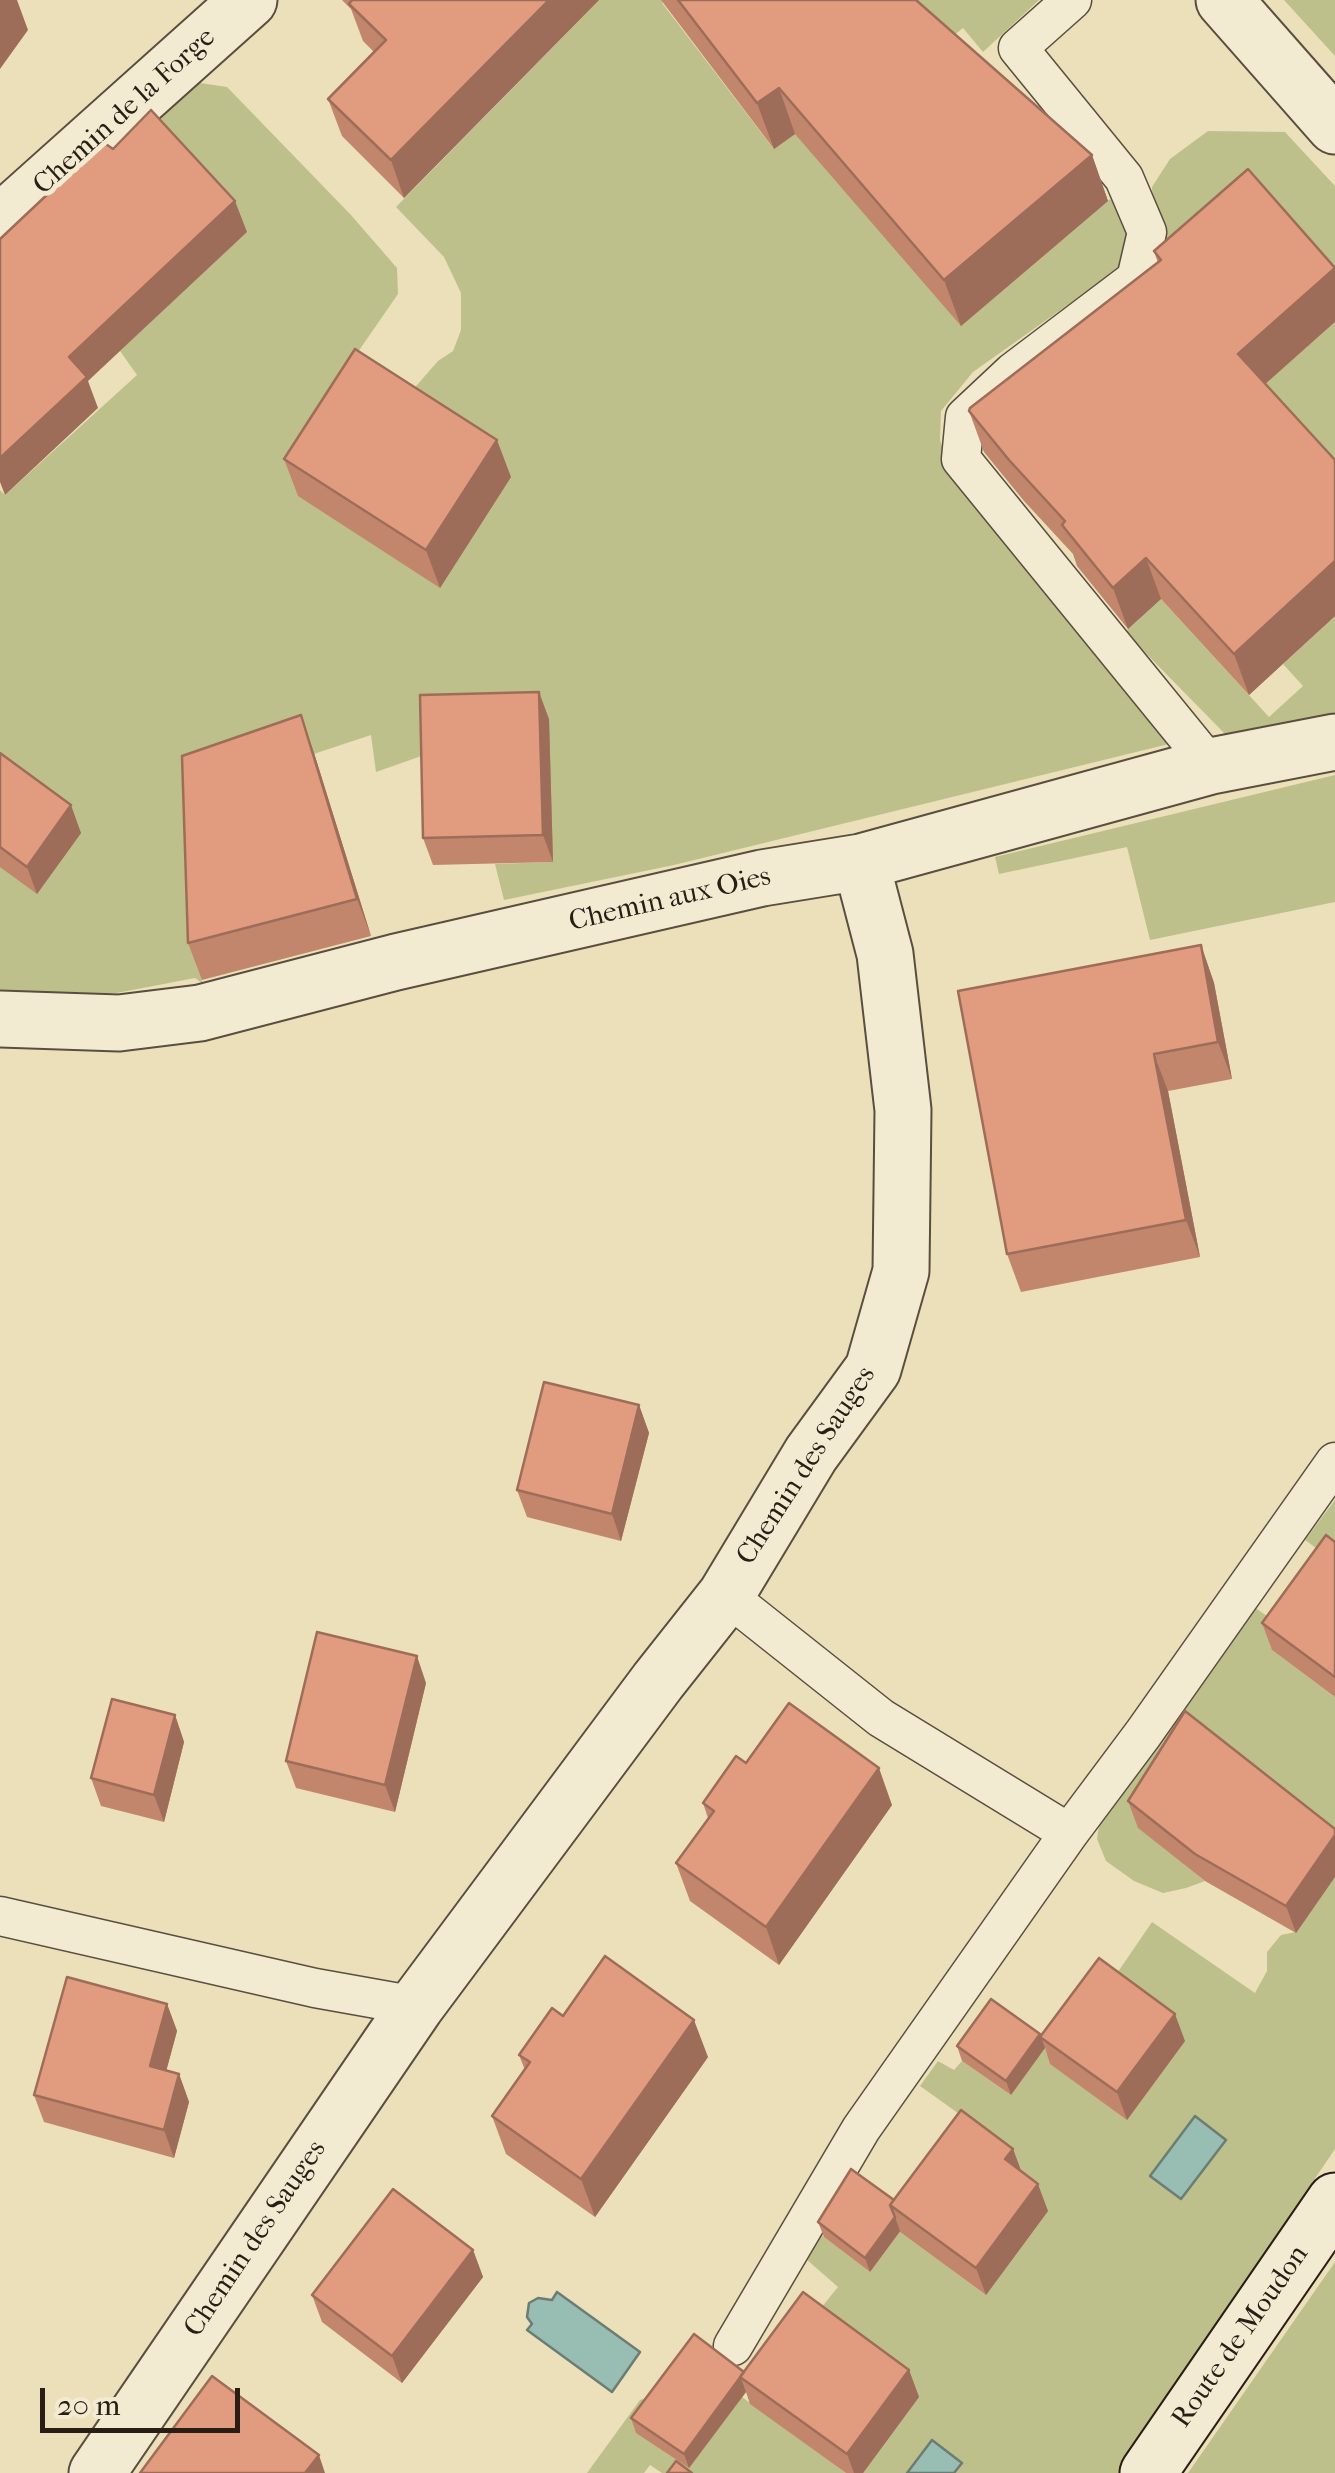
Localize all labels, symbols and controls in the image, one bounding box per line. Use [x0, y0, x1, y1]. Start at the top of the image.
street label: Chemin de la Forge [27, 21, 223, 203]
street label: Chemin aux Oies [566, 860, 774, 940]
street label: Chemin des Sauges [730, 1360, 884, 1572]
street label: Chemin des Sauges [178, 2134, 334, 2344]
street label: Route de Moudon [1166, 2239, 1316, 2435]
scale bar [45, 2368, 245, 2430]
text: 20 m [57, 2388, 120, 2423]

